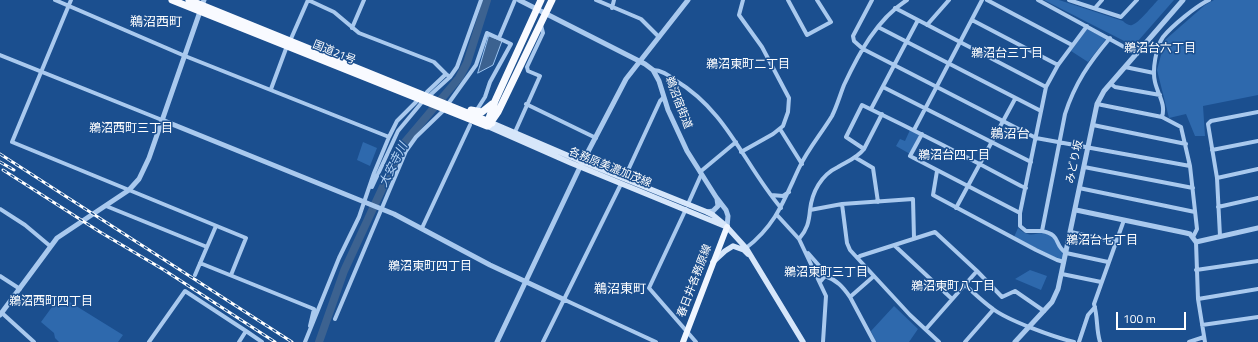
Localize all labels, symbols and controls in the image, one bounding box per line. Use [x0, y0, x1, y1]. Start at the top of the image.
district label: 鵜沼西町 [130, 15, 182, 31]
street label: 国道21号 [311, 38, 357, 68]
district label: 鵜沼台六丁目 [1124, 42, 1196, 56]
district label: 鵜沼台三丁目 [971, 47, 1043, 61]
district label: 鵜沼東町二丁目 [706, 58, 790, 72]
street label: 鵜沼宿街道 [662, 75, 694, 131]
district label: 鵜沼西町三丁目 [89, 122, 173, 136]
district label: 鵜沼台 [991, 127, 1029, 143]
street label: みどり坂 [1064, 139, 1086, 185]
water label: 大安寺川 [377, 140, 411, 190]
street label: 各務原美濃加茂線 [567, 145, 653, 191]
district label: 鵜沼台四丁目 [918, 149, 990, 163]
district label: 鵜沼台七丁目 [1066, 234, 1138, 248]
street label: 春日井各務原線 [675, 243, 715, 319]
district label: 鵜沼東町四丁目 [388, 260, 472, 274]
district label: 鵜沼東町三丁目 [784, 266, 868, 280]
district label: 鵜沼東町八丁目 [911, 280, 995, 294]
district label: 鵜沼東町 [594, 282, 646, 298]
district label: 鵜沼西町四丁目 [9, 295, 93, 309]
scale bar [1118, 304, 1188, 330]
text: 100 m [1123, 309, 1156, 328]

